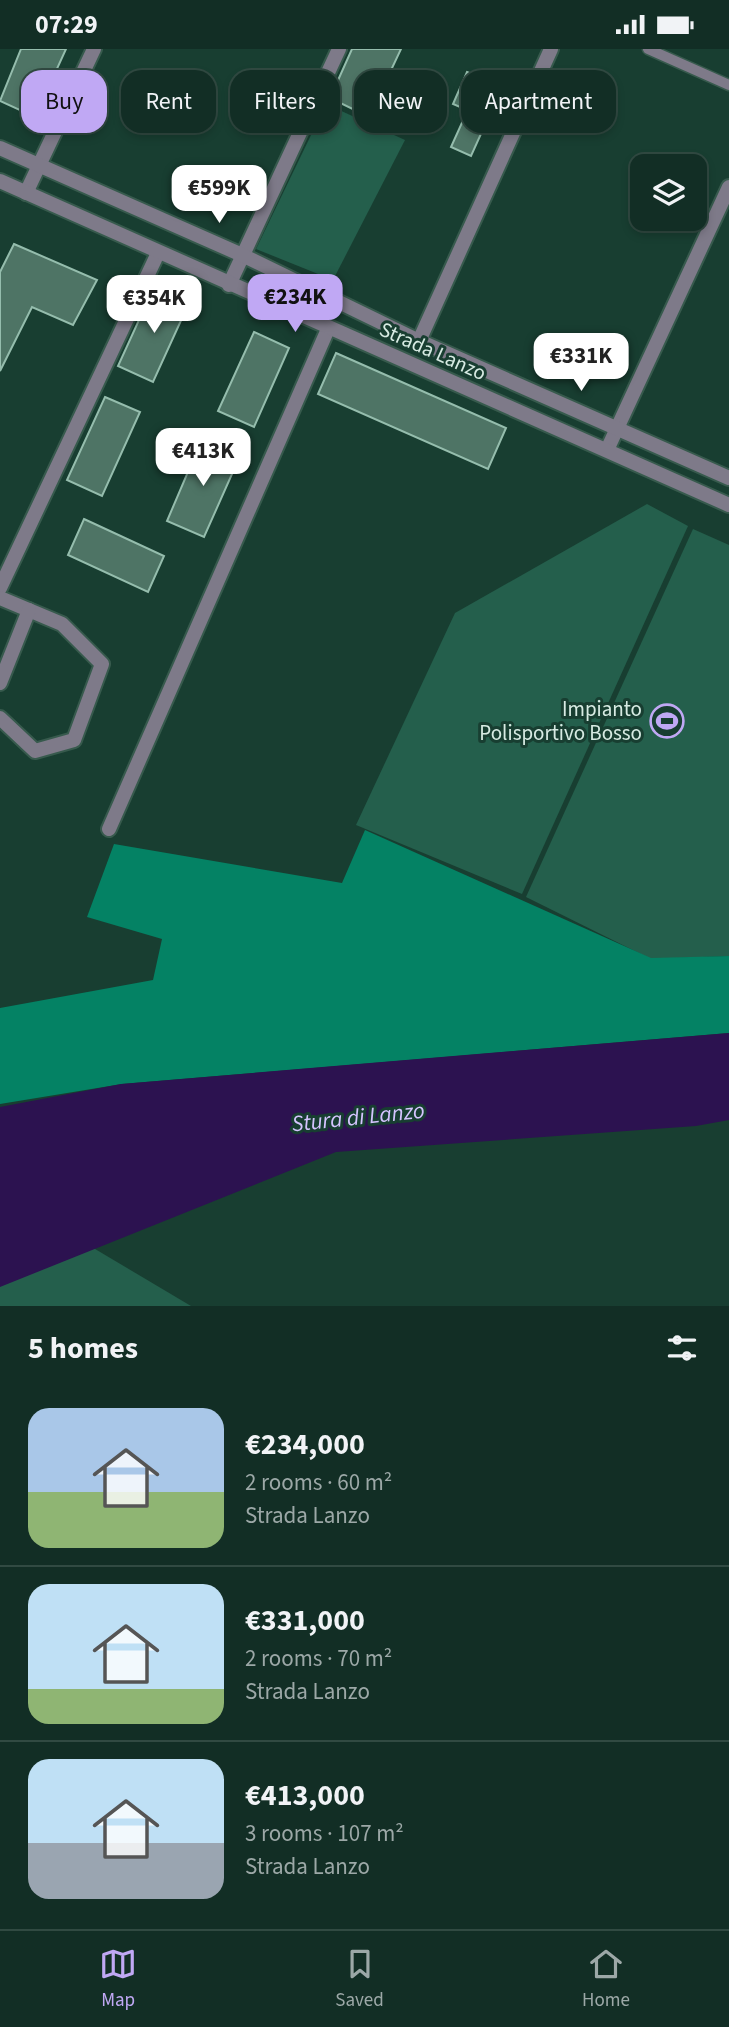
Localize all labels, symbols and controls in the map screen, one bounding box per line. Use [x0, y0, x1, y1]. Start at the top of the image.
text: 07:29 [35, 6, 98, 43]
chip: Buy [21, 70, 107, 133]
chip: Rent [121, 70, 216, 133]
chip: Filters [230, 70, 340, 133]
chip: New [354, 70, 447, 133]
chip: Apartment [461, 70, 616, 133]
map controls [630, 154, 707, 231]
button: layers [630, 154, 707, 231]
pin: €599K [170, 165, 268, 225]
text: €599K [188, 171, 250, 204]
pin: €354K [105, 275, 203, 335]
pin: €234K [246, 275, 344, 334]
text: €234K [264, 280, 326, 313]
text: €354K [123, 281, 185, 314]
street label: Strada Lanzo [375, 314, 491, 388]
pin: €331K [532, 333, 630, 393]
text: €331K [550, 339, 612, 372]
pin: €413K [154, 429, 252, 488]
text: €413K [172, 434, 234, 467]
place label: Impianto Polisportivo Bosso [479, 694, 642, 748]
sports icon: Impianto Polisportivo Bosso [648, 702, 686, 740]
water label: Stura di Lanzo [290, 1094, 426, 1140]
text: 5 homes [28, 1327, 138, 1370]
icon: filters [663, 1329, 701, 1367]
text: €234,000 [245, 1423, 365, 1466]
icon: home [84, 1436, 168, 1520]
text: 2 rooms · 60 m² [245, 1466, 392, 1499]
text: Strada Lanzo [245, 1499, 370, 1532]
text: €331,000 [245, 1599, 365, 1642]
icon: home [84, 1612, 168, 1696]
text: 2 rooms · 70 m² [245, 1642, 392, 1675]
text: Strada Lanzo [245, 1675, 370, 1708]
text: €413,000 [245, 1774, 365, 1817]
icon: home [84, 1787, 168, 1871]
text: 3 rooms · 107 m² [245, 1817, 404, 1850]
text: Strada Lanzo [245, 1850, 370, 1883]
tab: Map [99, 1945, 137, 2014]
tab: Saved [335, 1945, 384, 2014]
tab: Home [582, 1945, 630, 2014]

